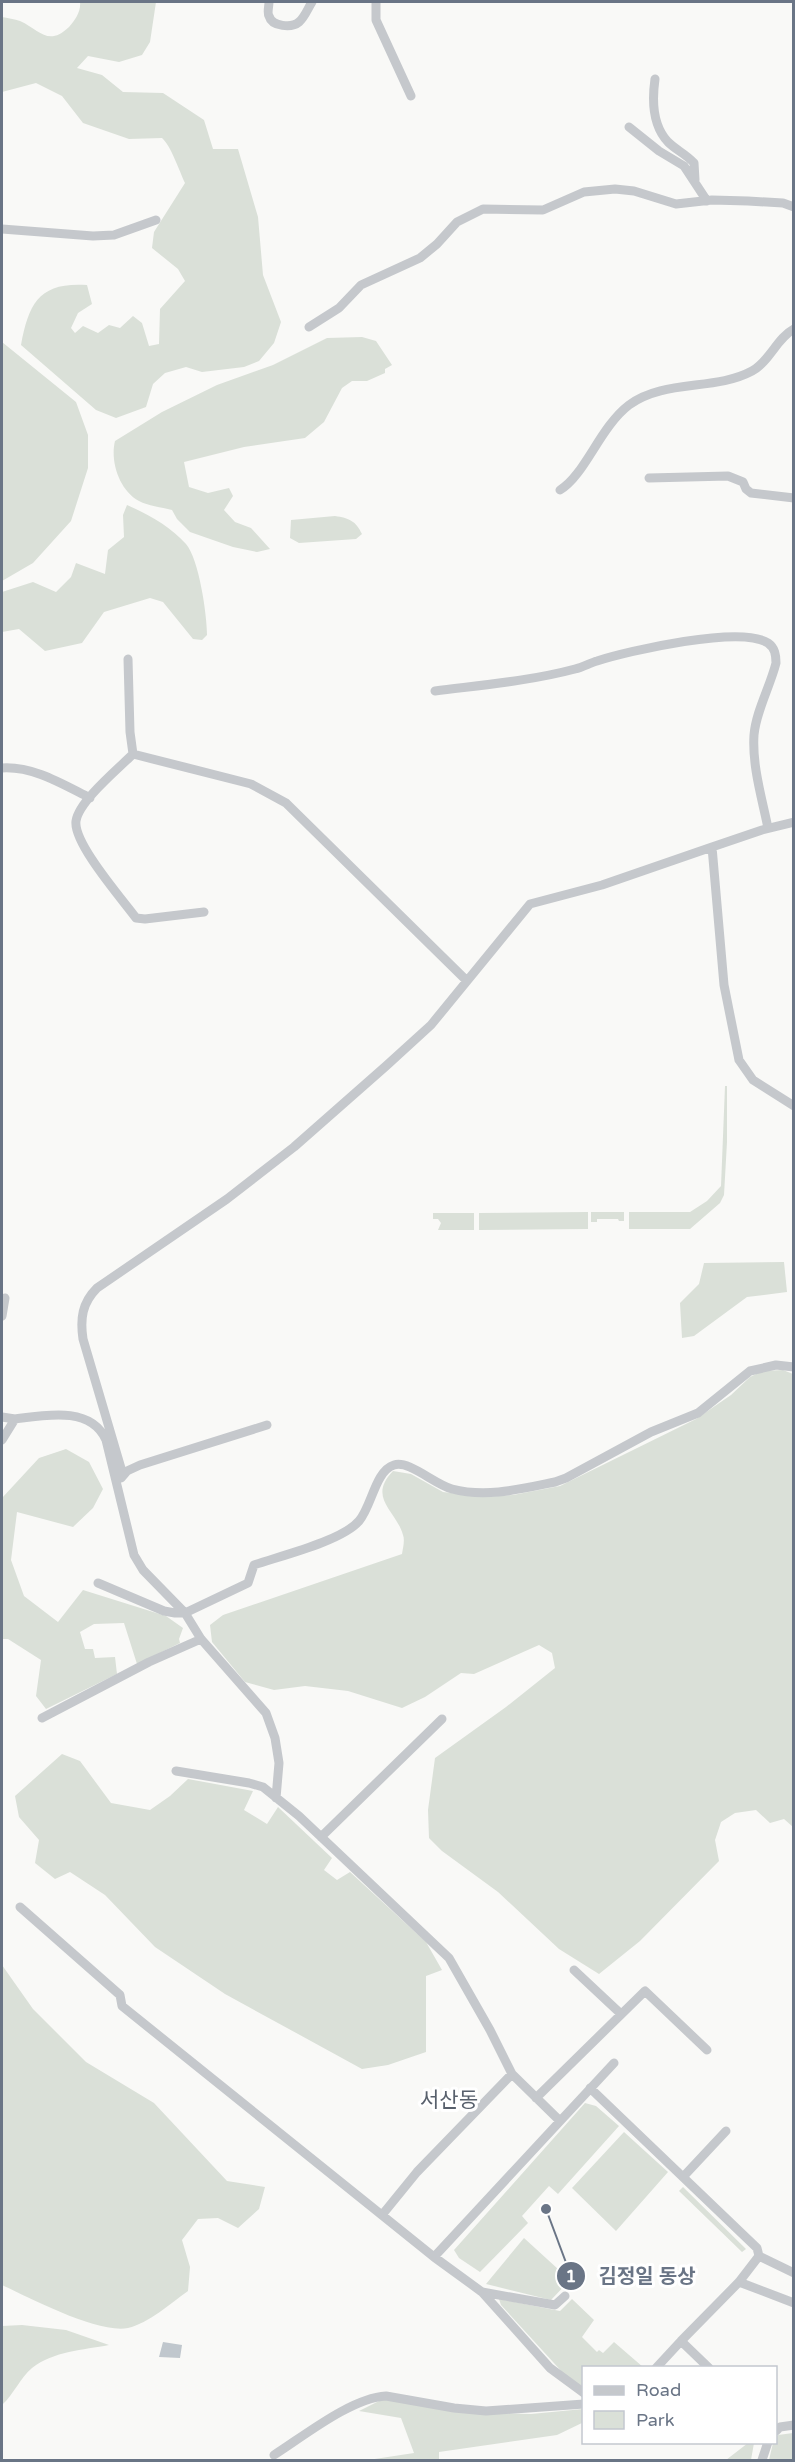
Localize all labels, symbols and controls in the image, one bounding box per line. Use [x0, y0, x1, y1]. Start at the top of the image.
district label: 서산동 [420, 2088, 478, 2113]
callout: 김정일 동상 [556, 2257, 707, 2295]
text: 1 [565, 2265, 577, 2287]
text: 김정일 동상 [598, 2265, 696, 2289]
legend [582, 2366, 777, 2444]
text: Road [636, 2379, 681, 2401]
text: Park [636, 2409, 675, 2431]

